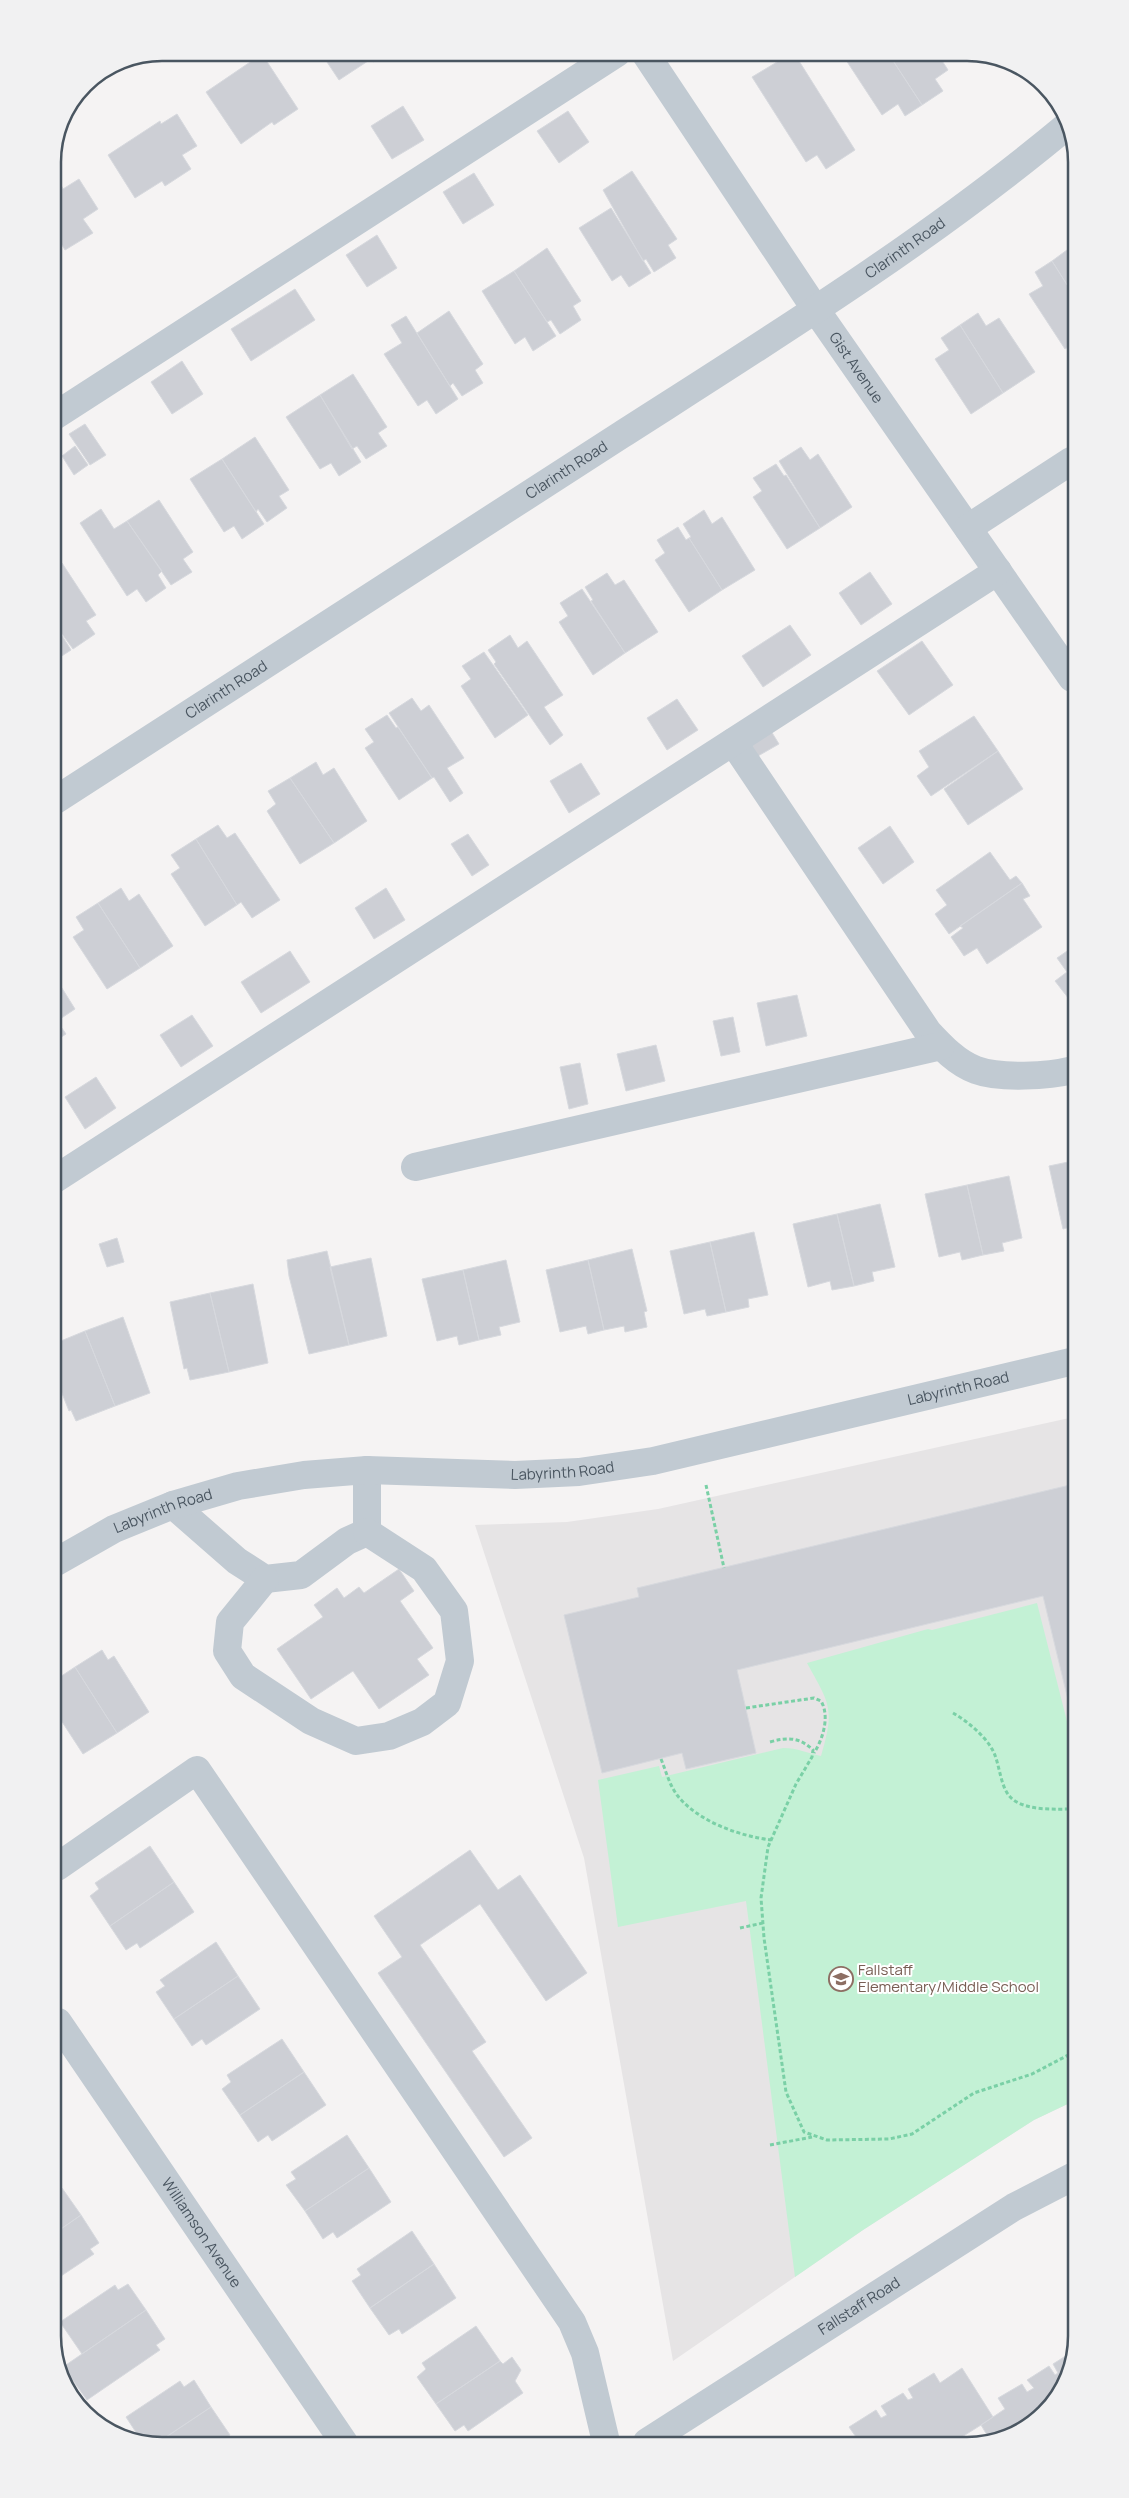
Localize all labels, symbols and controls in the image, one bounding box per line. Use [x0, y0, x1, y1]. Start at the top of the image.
street label: Clarinth Road [861, 212, 950, 283]
street label: Gist Avenue [824, 328, 889, 407]
street label: Clarinth Road [521, 435, 611, 504]
street label: Clarinth Road [181, 655, 271, 724]
street label: Labyrinth Road [905, 1366, 1011, 1410]
street label: Labyrinth Road [510, 1456, 616, 1485]
street label: Labyrinth Road [110, 1483, 215, 1538]
place label: Fallstaff Elementary/Middle School [858, 1959, 1039, 1997]
school or university icon: Fallstaff Elementary/Middle School [828, 1966, 854, 1992]
street label: Williamson Avenue [157, 2173, 247, 2292]
street label: Fallstaff Road [814, 2272, 904, 2340]

